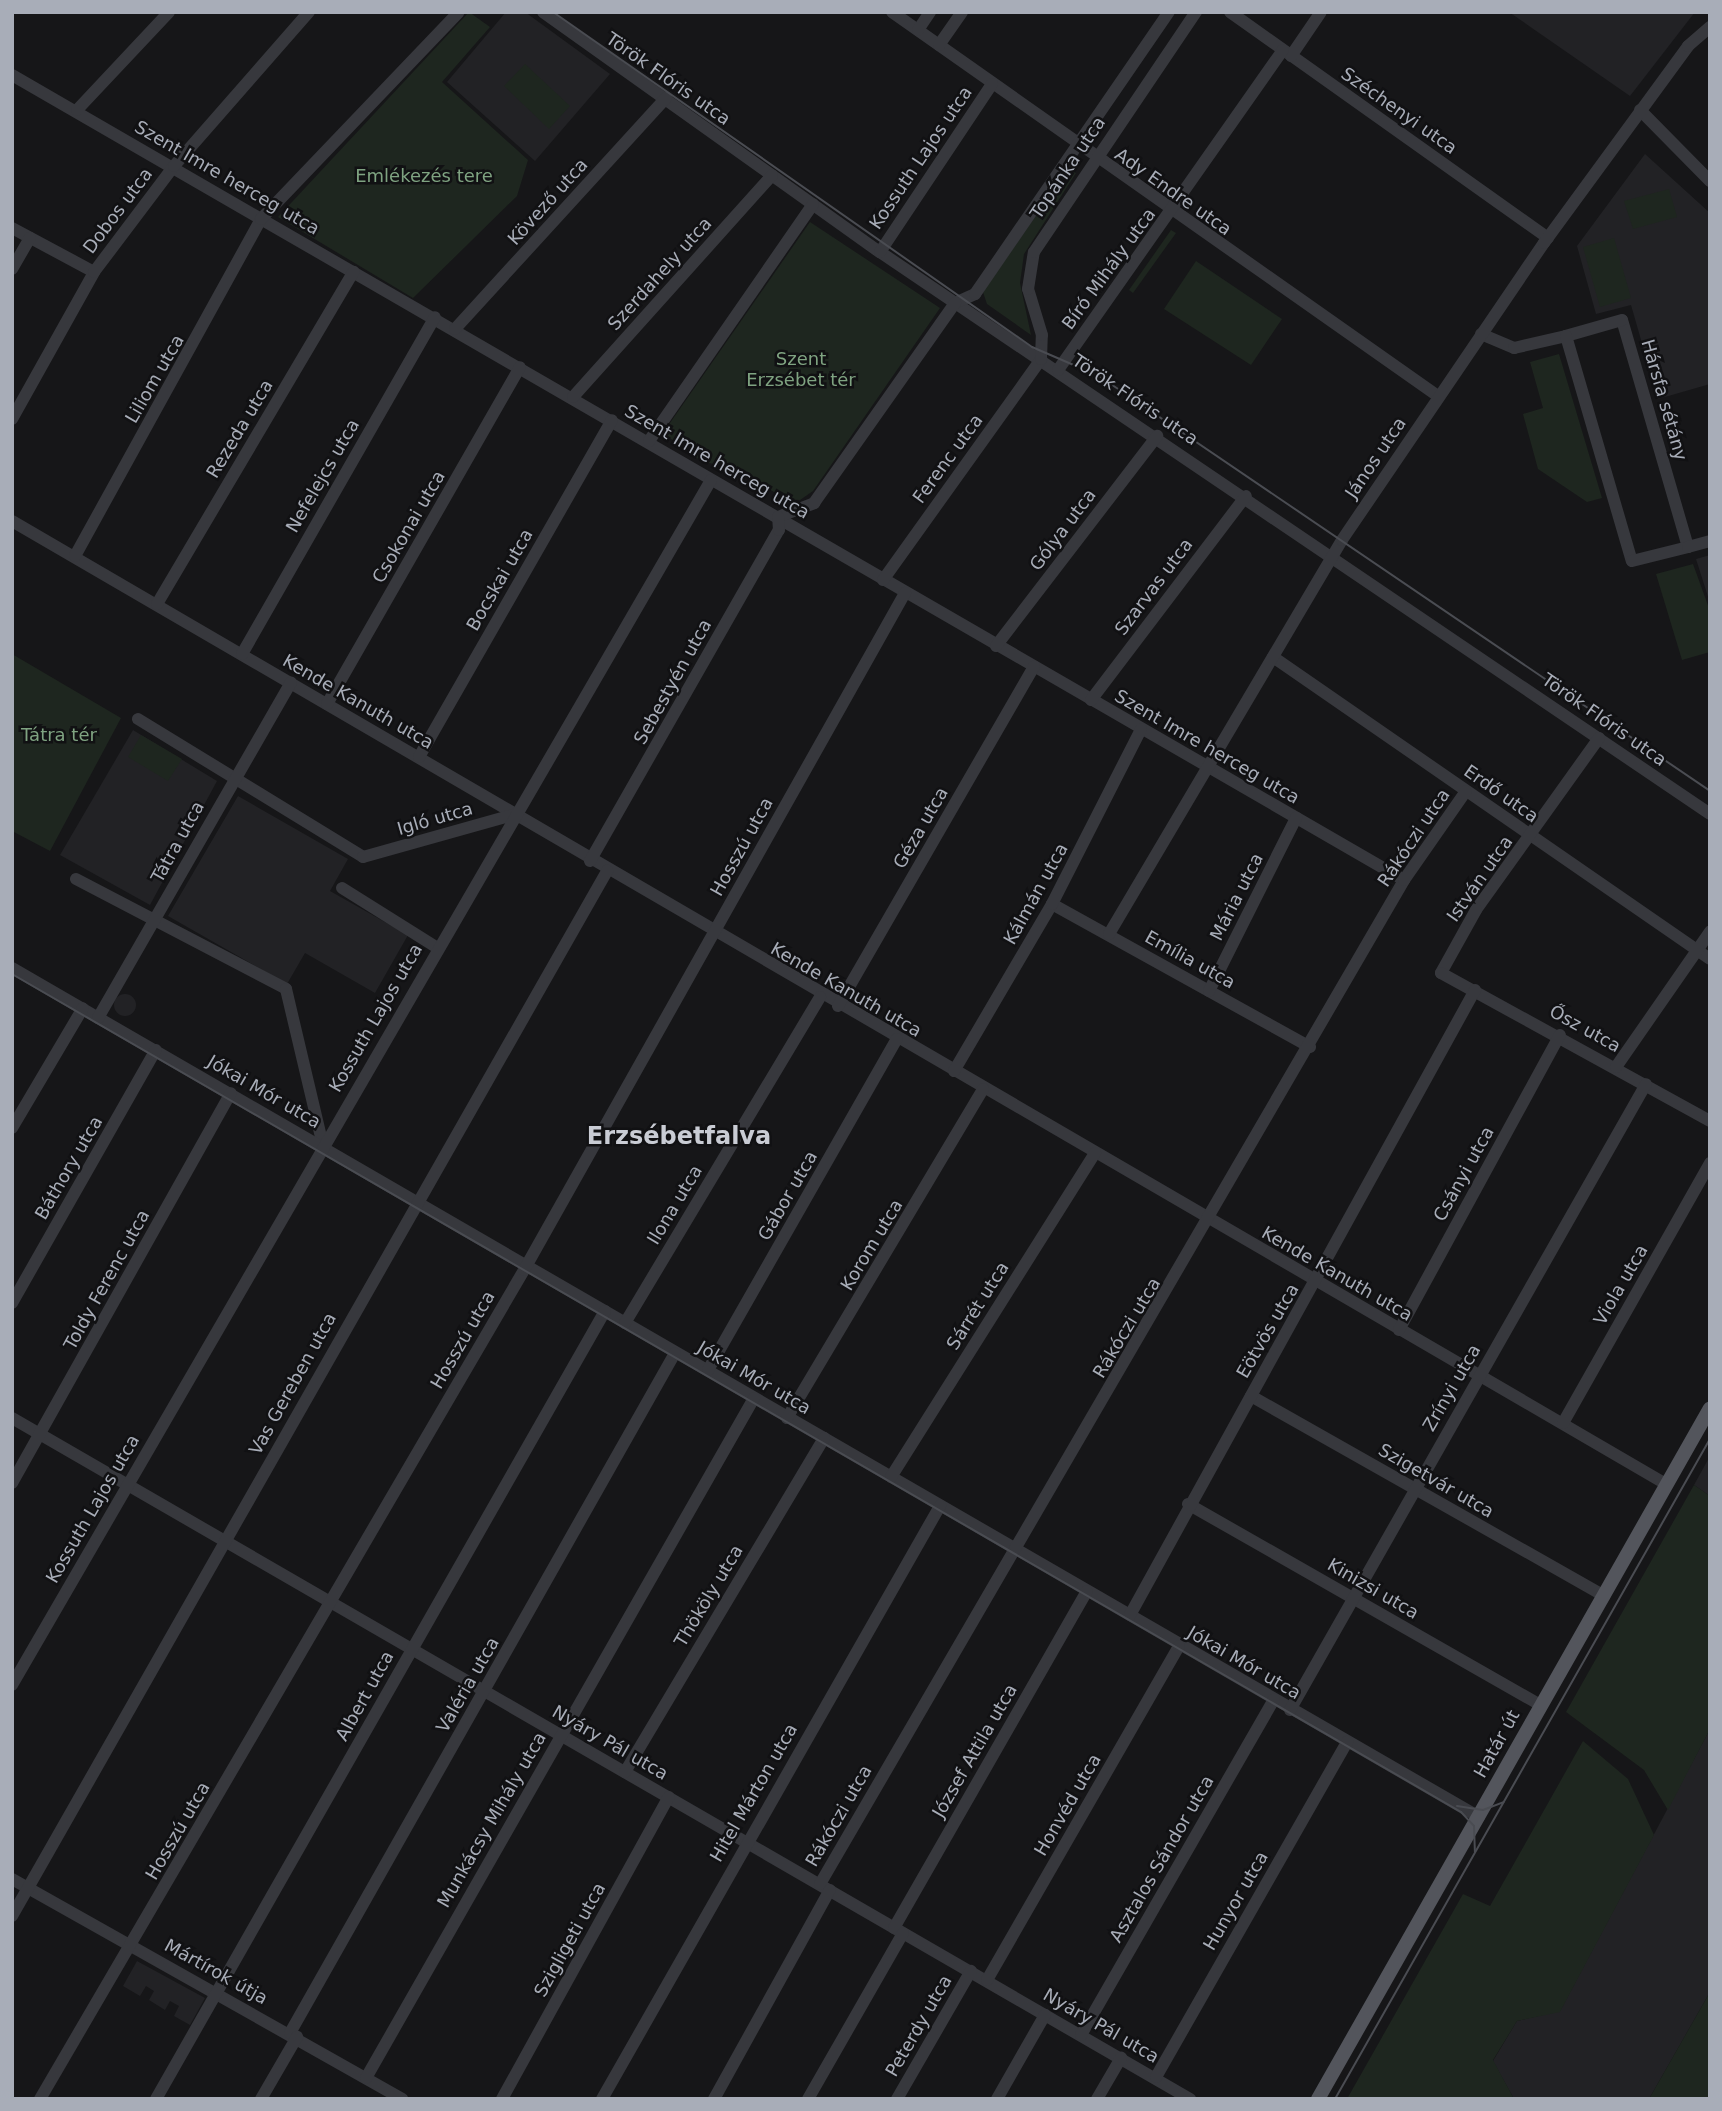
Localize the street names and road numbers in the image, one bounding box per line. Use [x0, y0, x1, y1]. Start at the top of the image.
street label: Török Flóris utca [602, 28, 734, 130]
street label: Széchenyi utca [1337, 63, 1461, 159]
street label: Kossuth Lajos utca [865, 82, 977, 234]
street label: Topánka utca [1026, 113, 1110, 223]
street label: Szent Imre herceg utca [131, 116, 323, 240]
street label: Ady Endre utca [1111, 144, 1235, 240]
street label: Kövező utca [503, 154, 593, 250]
street label: Dobos utca [79, 164, 157, 258]
street label: Bíró Mihály utca [1058, 204, 1160, 334]
street label: Szerdahely utca [604, 213, 716, 335]
street label: Liliom utca [121, 331, 189, 427]
street label: Hársfa sétány [1636, 337, 1692, 463]
street label: Török Flóris utca [1068, 350, 1202, 450]
street label: Rezeda utca [202, 376, 278, 482]
street label: Szent Imre herceg utca [621, 400, 813, 524]
street label: Ferenc utca [908, 410, 988, 508]
street label: János utca [1341, 413, 1411, 503]
street label: Nefelejcs utca [282, 415, 364, 537]
street label: Csokonai utca [368, 467, 450, 587]
street label: Gólya utca [1025, 485, 1101, 575]
street label: Bocskai utca [462, 525, 538, 635]
street label: Szarvas utca [1111, 534, 1197, 640]
street label: Sebestyén utca [630, 616, 716, 748]
street label: Kende Kanuth utca [279, 650, 437, 754]
street label: Török Flóris utca [1538, 669, 1670, 771]
street label: Szent Imre herceg utca [1111, 685, 1303, 809]
street label: Erdő utca [1460, 760, 1542, 828]
street label: Géza utca [889, 783, 953, 873]
street label: Rákóczi utca [1373, 785, 1455, 891]
street label: Hosszú utca [706, 794, 778, 900]
street label: Tátra utca [147, 798, 209, 886]
street label: Igló utca [395, 798, 475, 840]
street label: István utca [1442, 832, 1518, 926]
street label: Kálmán utca [999, 840, 1073, 948]
street label: Mária utca [1206, 850, 1268, 944]
street label: Emília utca [1141, 926, 1239, 994]
street label: Kende Kanuth utca [767, 938, 925, 1042]
street label: Kossuth Lajos utca [325, 940, 427, 1096]
street label: Ősz utca [1546, 1001, 1624, 1057]
street label: Jókai Mór utca [204, 1051, 324, 1133]
street label: Báthory utca [31, 1112, 107, 1224]
street label: Csányi utca [1429, 1123, 1499, 1225]
street label: Gábor utca [754, 1147, 822, 1245]
street label: Ilona utca [643, 1161, 707, 1249]
street label: Korom utca [836, 1195, 908, 1295]
street label: Toldy Ferenc utca [60, 1206, 154, 1354]
street label: Kende Kanuth utca [1258, 1222, 1416, 1326]
street label: Viola utca [1589, 1241, 1653, 1329]
street label: Sárrét utca [942, 1258, 1014, 1354]
street label: Rákóczi utca [1089, 1274, 1165, 1382]
street label: Eötvös utca [1232, 1280, 1304, 1382]
street label: Hosszú utca [426, 1287, 500, 1393]
street label: Vas Gereben utca [245, 1309, 341, 1459]
street label: Jókai Mór utca [694, 1337, 814, 1419]
street label: Zrínyi utca [1418, 1341, 1486, 1435]
street label: Kossuth Lajos utca [42, 1431, 144, 1587]
street label: Szigetvár utca [1374, 1439, 1498, 1523]
street label: Thököly utca [670, 1541, 748, 1651]
street label: Kinizsi utca [1323, 1554, 1423, 1624]
street label: Jókai Mór utca [1184, 1622, 1304, 1704]
street label: Valéria utca [432, 1633, 504, 1737]
street label: Albert utca [331, 1647, 399, 1745]
street label: József Attila utca [928, 1680, 1022, 1822]
street label: Nyáry Pál utca [548, 1701, 672, 1785]
street label: Határ út [1470, 1706, 1524, 1782]
street label: Hitel Márton utca [706, 1720, 802, 1866]
street label: Munkácsy Mihály utca [433, 1728, 551, 1912]
street label: Honvéd utca [1030, 1750, 1106, 1860]
street label: Rákóczi utca [801, 1761, 877, 1871]
street label: Asztalos Sándor utca [1105, 1772, 1219, 1946]
street label: Hosszú utca [141, 1778, 215, 1884]
street label: Hunyor utca [1199, 1848, 1273, 1954]
street label: Szigligeti utca [530, 1879, 610, 2001]
street label: Mártírok útja [161, 1935, 271, 2009]
street label: Peterdy utca [881, 1971, 957, 2081]
street label: Nyáry Pál utca [1039, 1984, 1163, 2068]

